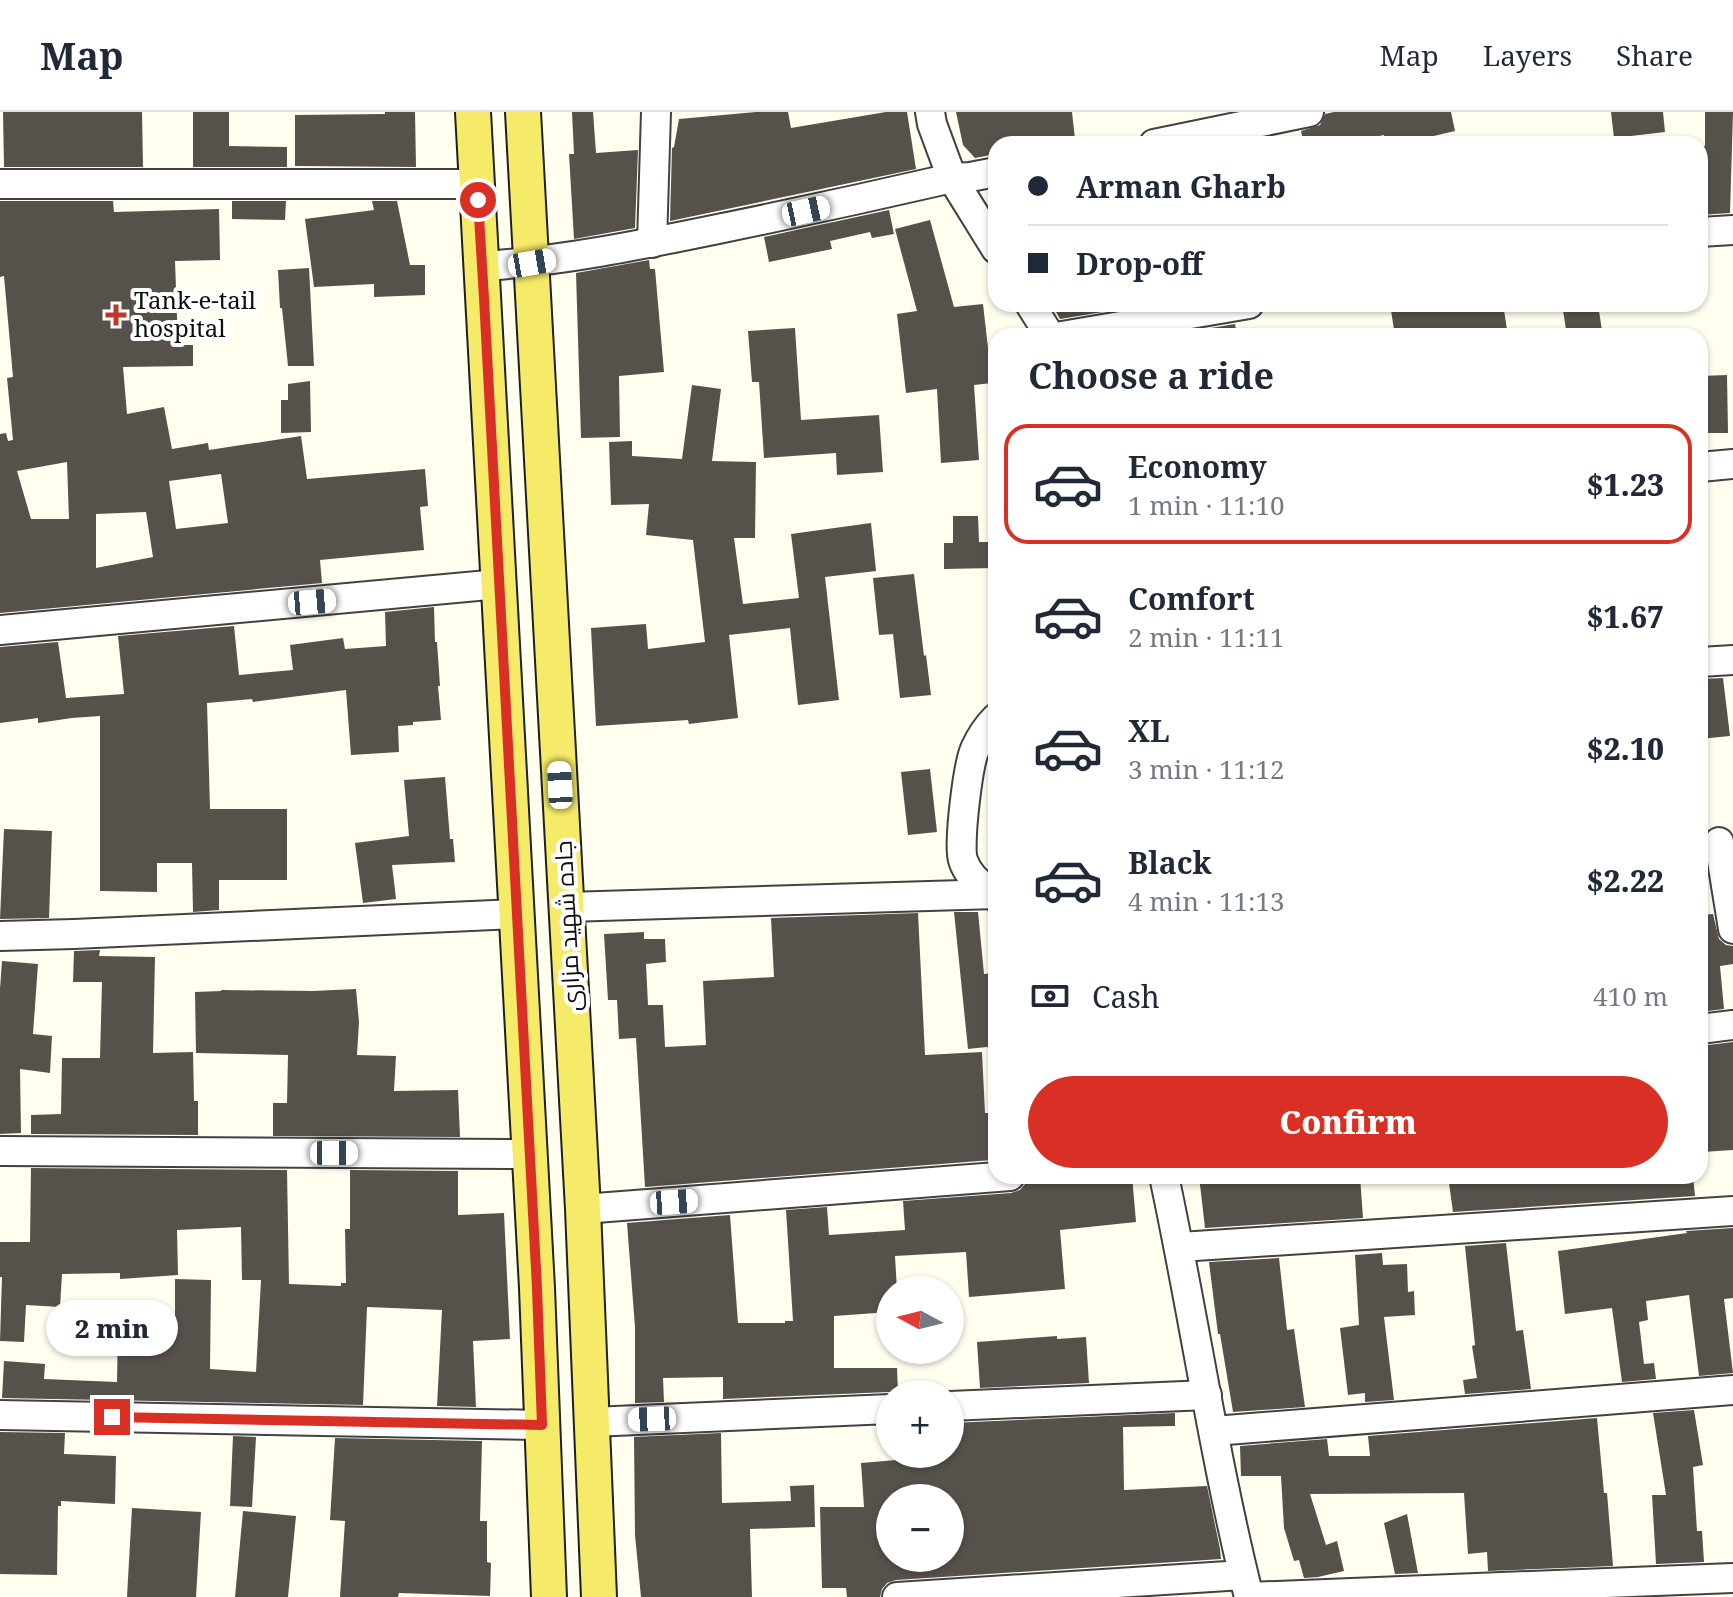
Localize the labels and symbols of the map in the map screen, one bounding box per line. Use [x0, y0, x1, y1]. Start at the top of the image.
route start [460, 182, 496, 218]
car [780, 194, 832, 228]
car [506, 247, 558, 279]
place label: Tank-e-tail hospital [134, 283, 256, 344]
marker: Tank-e-tail hospital [105, 304, 127, 326]
car [287, 588, 337, 616]
car [547, 760, 573, 810]
street label: جاده شهید مزاری [546, 840, 587, 1012]
car [310, 1141, 358, 1165]
car [649, 1188, 699, 1216]
north arrow [876, 1276, 964, 1364]
callout: 2 min [46, 1301, 178, 1357]
route end [94, 1399, 130, 1435]
car [628, 1406, 676, 1432]

